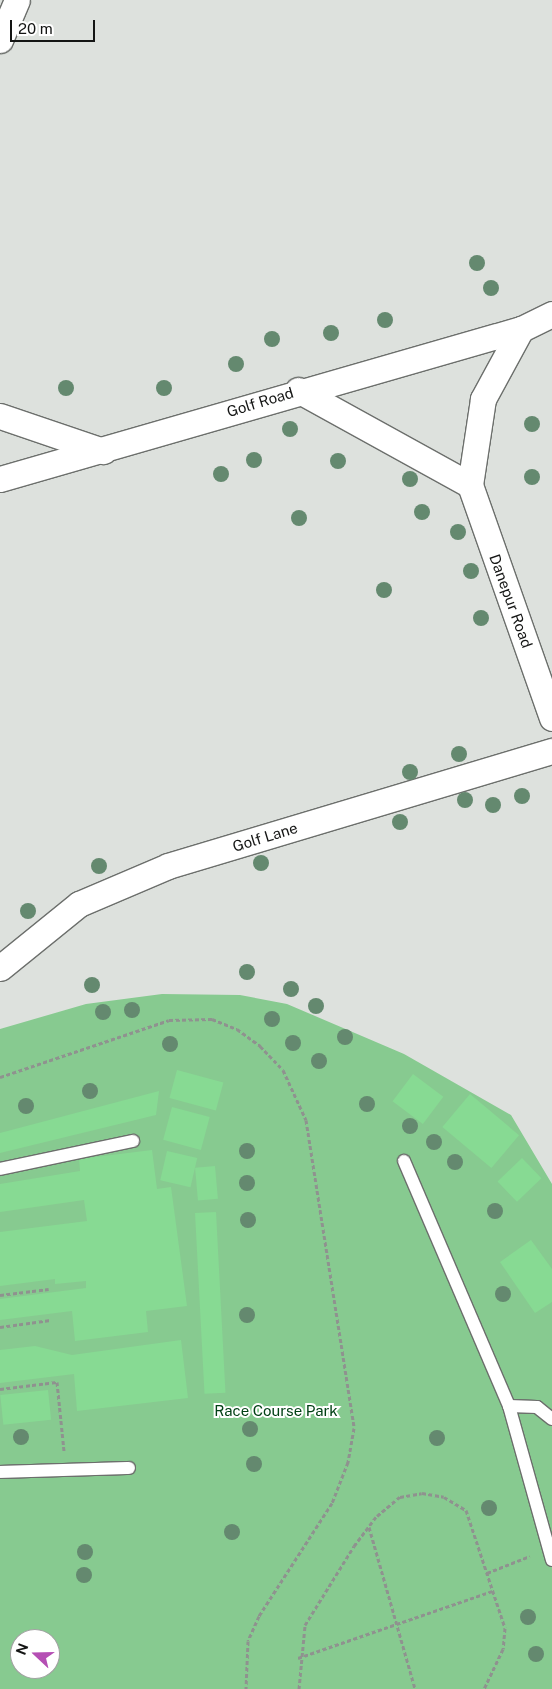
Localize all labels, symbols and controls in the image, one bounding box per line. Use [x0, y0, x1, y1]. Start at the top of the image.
scale bar [12, 10, 98, 42]
text: 20 m [18, 20, 53, 37]
street label: Golf Road [224, 383, 296, 421]
street label: Danepur Road [486, 552, 536, 650]
street label: Golf Lane [230, 819, 300, 855]
park label: Race Course Park [214, 1402, 338, 1420]
north arrow [10, 1629, 60, 1679]
text: N [12, 1641, 31, 1657]

